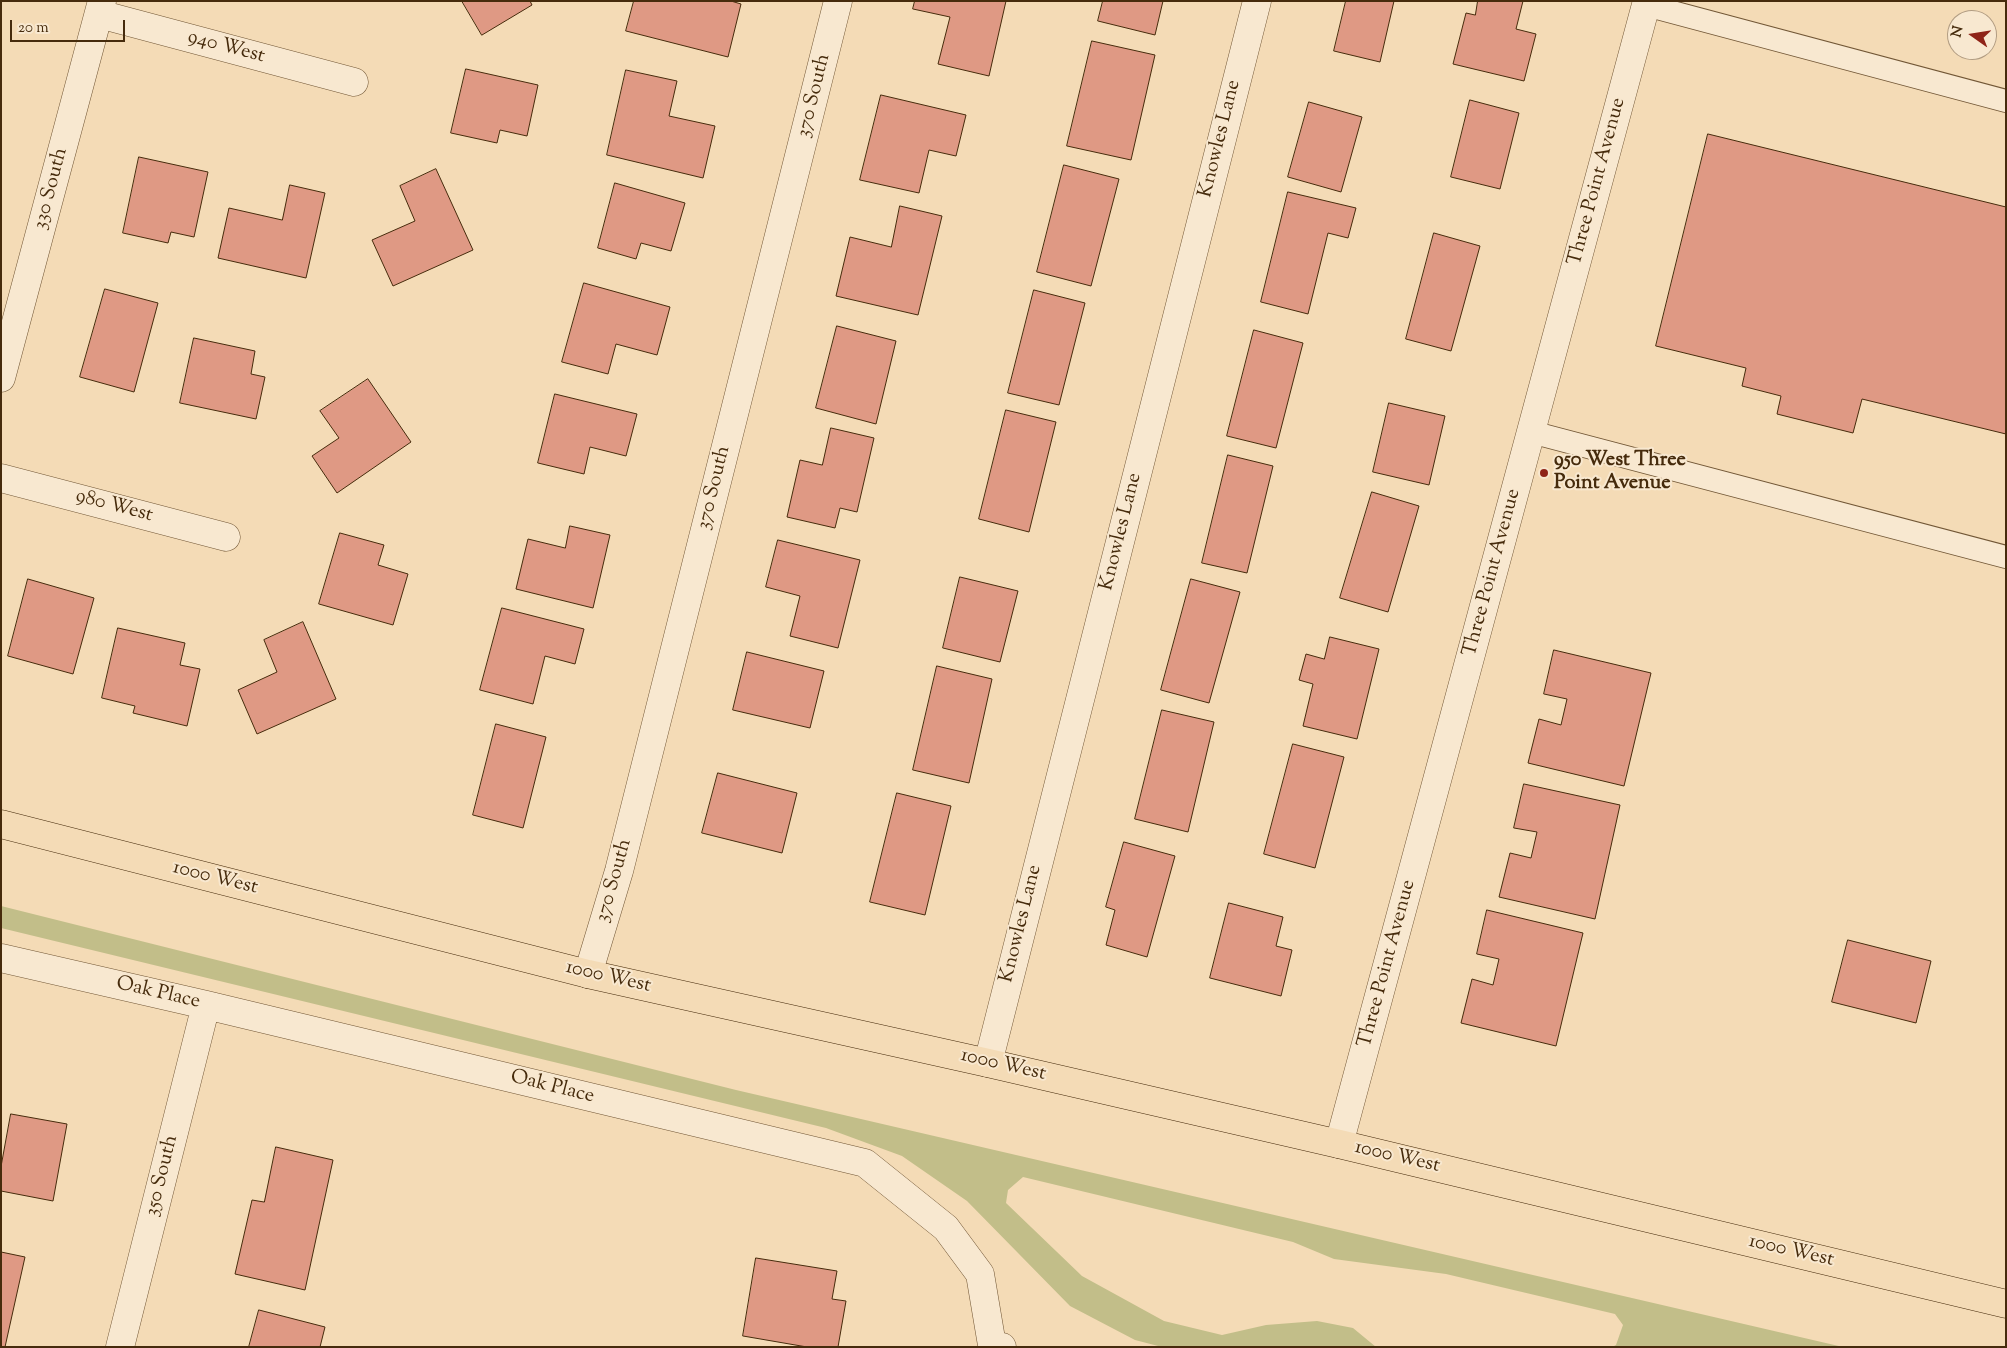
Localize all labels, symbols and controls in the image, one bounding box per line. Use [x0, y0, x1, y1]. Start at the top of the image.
scale bar [12, 10, 128, 42]
north arrow [1947, 10, 1997, 60]
text: 20 m [18, 18, 49, 39]
text: N [1947, 24, 1969, 40]
street label: 940 West [185, 26, 267, 70]
street label: 370 South [793, 52, 837, 140]
street label: Knowles Lane [1195, 78, 1247, 200]
street label: Three Point Avenue [1564, 96, 1632, 268]
street label: 330 South [30, 145, 74, 233]
street label: 370 South [693, 444, 737, 532]
place label: 950 West Three Point Avenue [1554, 450, 1686, 497]
marker: 950 West Three Point Avenue [1538, 467, 1550, 479]
street label: Knowles Lane [1096, 471, 1148, 593]
street label: 980 West [73, 485, 155, 529]
street label: Three Point Avenue [1459, 487, 1527, 659]
street label: 370 South [592, 837, 638, 925]
street label: 1000 West [170, 857, 260, 901]
street label: Knowles Lane [996, 863, 1048, 985]
street label: Three Point Avenue [1354, 878, 1422, 1050]
street label: 1000 West [563, 957, 653, 999]
street label: Oak Place [114, 973, 202, 1015]
street label: 1000 West [958, 1045, 1048, 1087]
street label: Oak Place [508, 1066, 596, 1110]
street label: 350 South [141, 1133, 185, 1219]
street label: 1000 West [1352, 1137, 1442, 1179]
street label: 1000 West [1746, 1231, 1836, 1273]

